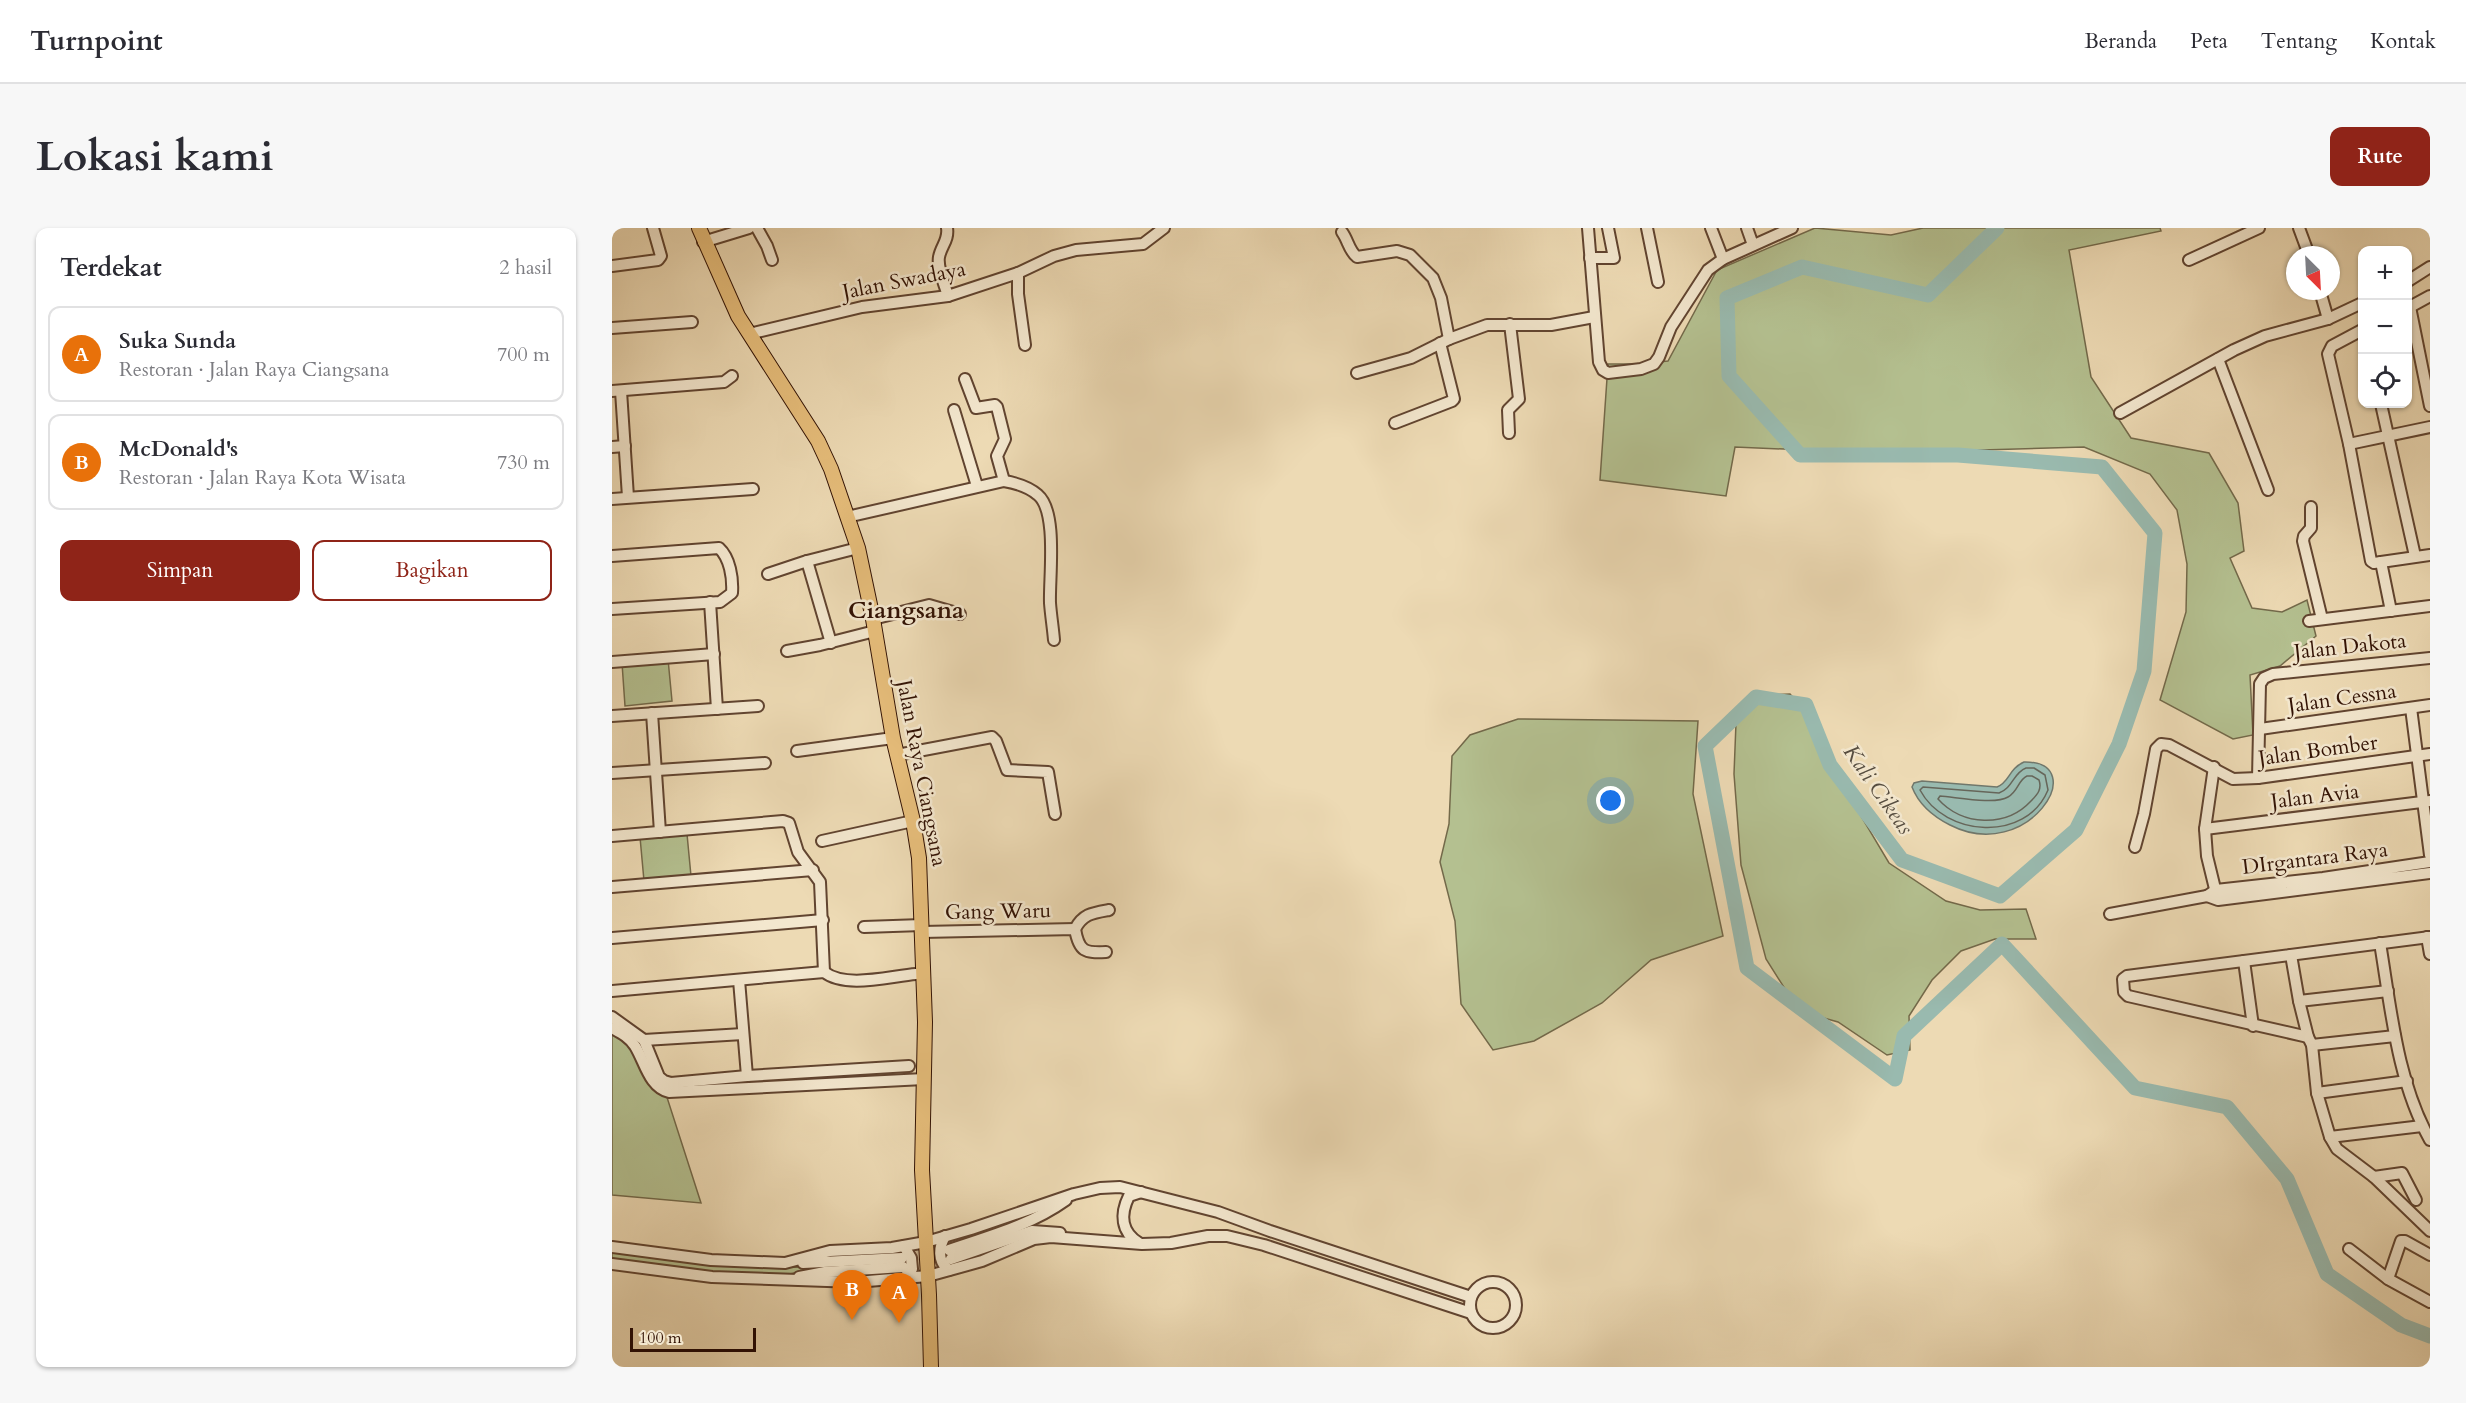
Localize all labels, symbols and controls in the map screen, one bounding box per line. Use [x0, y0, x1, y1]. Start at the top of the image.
text: Turnpoint [30, 22, 163, 60]
text: Beranda [2084, 27, 2157, 56]
text: Peta [2190, 27, 2228, 56]
text: Tentang [2261, 27, 2337, 56]
text: Kontak [2370, 27, 2436, 56]
button: Rute [2330, 127, 2430, 186]
text: Lokasi kami [36, 128, 274, 185]
north arrow [2286, 246, 2340, 300]
map controls [2358, 246, 2412, 408]
button: + [2358, 246, 2412, 300]
text: Terdekat [60, 250, 162, 285]
text: 2 hasil [499, 254, 552, 281]
street label: Jalan Swadaya [837, 254, 968, 307]
button: − [2358, 300, 2412, 354]
text: Suka Sunda [119, 326, 236, 356]
text: A [74, 341, 89, 368]
text: 700 m [497, 341, 550, 368]
button: locate [2358, 354, 2412, 408]
text: Restoran · Jalan Raya Ciangsana [119, 356, 389, 383]
text: McDonald's [119, 434, 238, 464]
text: B [74, 449, 89, 476]
text: 730 m [497, 449, 550, 476]
text: Restoran · Jalan Raya Kota Wisata [119, 464, 406, 491]
button: Simpan [60, 540, 300, 601]
button: Bagikan [312, 540, 552, 601]
district label: Ciangsana [848, 594, 964, 627]
street label: Jalan Dakota [2290, 626, 2408, 667]
street label: Jalan Raya Ciangsana [889, 674, 954, 869]
street label: Jalan Cessna [2283, 677, 2398, 721]
street label: Jalan Bomber [2254, 728, 2380, 774]
water label: Kali Cikeas [1836, 738, 1921, 841]
street label: Jalan Avia [2266, 777, 2361, 817]
your location [1596, 786, 1625, 815]
street label: DIrgantara Raya [2241, 835, 2390, 882]
street label: Gang Waru [945, 896, 1052, 927]
pin: B [832, 1270, 872, 1320]
pin: A [880, 1274, 918, 1323]
scale bar [630, 1325, 756, 1352]
text: 100 m [639, 1327, 681, 1349]

